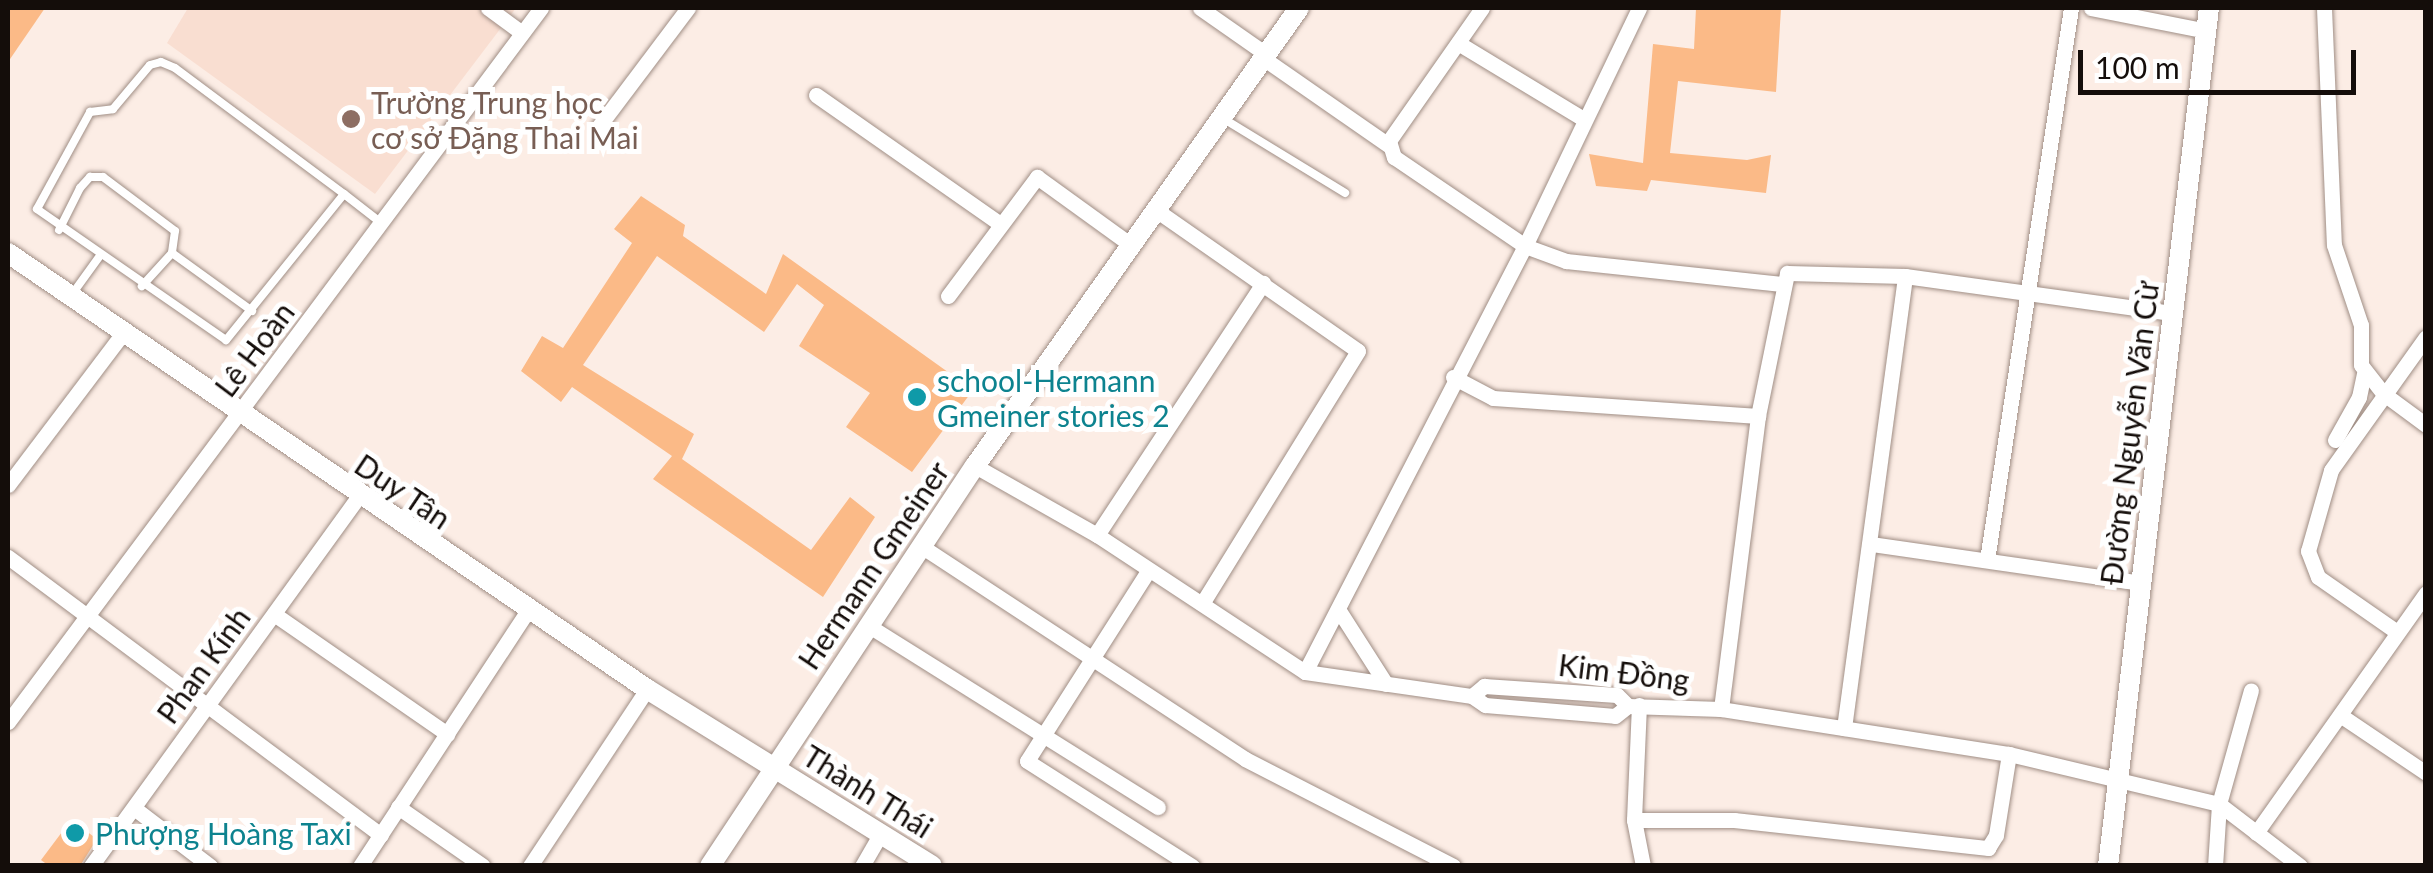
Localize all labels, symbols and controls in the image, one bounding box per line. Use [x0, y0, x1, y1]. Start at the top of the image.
scale bar [2083, 30, 2360, 92]
text: 100 m [2095, 49, 2180, 85]
place label: Trường Trung học cơ sở Đặng Thai Mai [371, 84, 641, 154]
marker: Trường Trung học cơ sở Đặng Thai Mai [340, 108, 362, 130]
street label: Đường Nguyễn Văn Cừ [2092, 279, 2166, 587]
street label: Lê Hoàn [207, 295, 301, 403]
place label: school-Hermann Gmeiner stories 2 [937, 362, 1170, 432]
marker: school-Hermann Gmeiner stories 2 [906, 386, 928, 408]
street label: Duy Tân [348, 446, 458, 536]
street label: Hermann Gmeiner [790, 454, 956, 676]
street label: Phan Kính [149, 600, 257, 730]
street label: Kim Đồng [1556, 646, 1692, 698]
street label: Thành Thái [796, 737, 940, 845]
place label: Phượng Hoàng Taxi [95, 815, 353, 851]
marker: Phượng Hoàng Taxi [64, 822, 86, 844]

